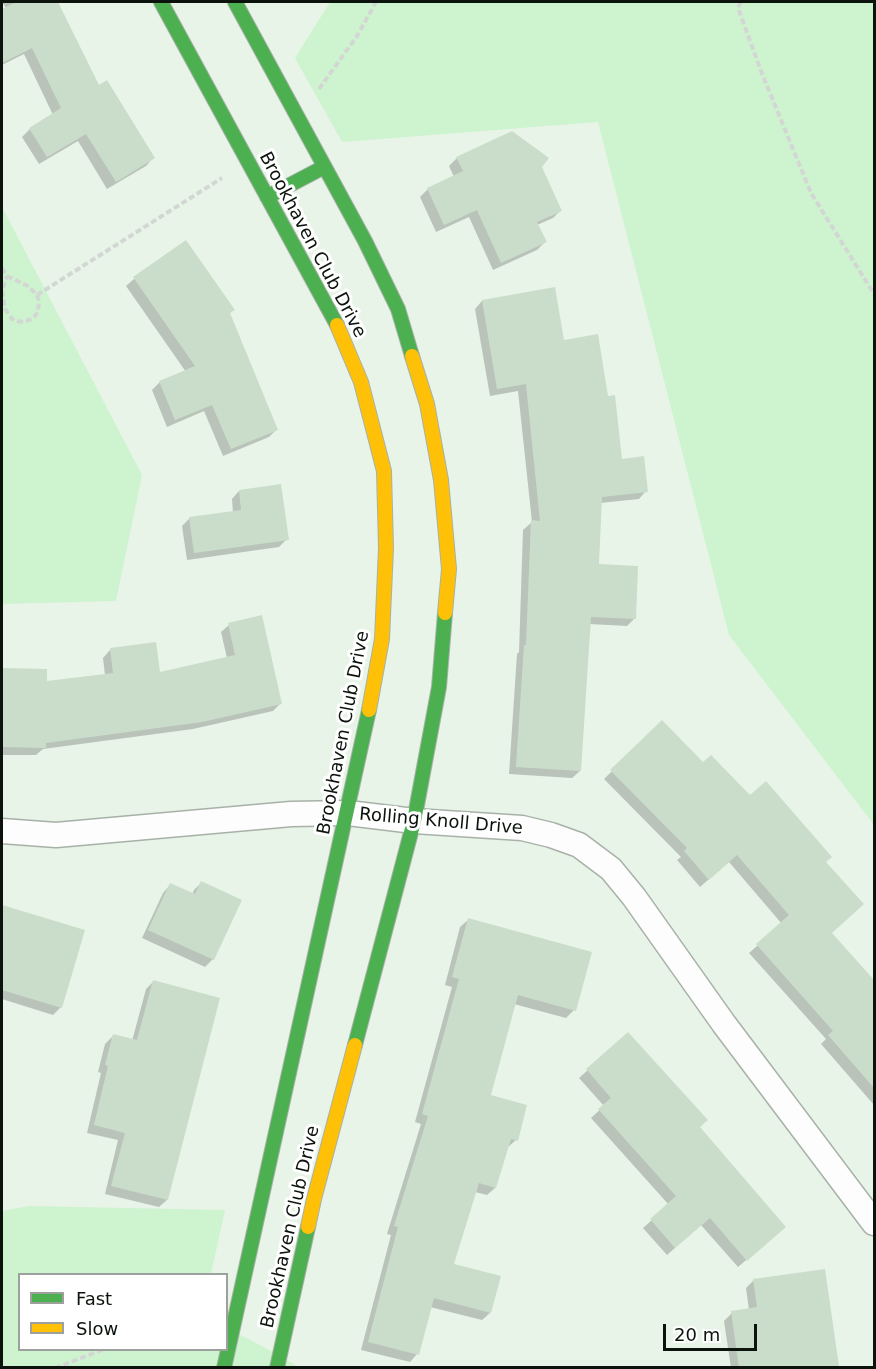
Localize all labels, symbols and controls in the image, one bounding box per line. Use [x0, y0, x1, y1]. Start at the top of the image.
street label: Brookhaven Club Drive [254, 148, 370, 342]
street label: Brookhaven Club Drive [314, 629, 374, 837]
street label: Rolling Knoll Drive [358, 804, 524, 840]
street label: Brookhaven Club Drive [257, 1124, 325, 1330]
legend [18, 1273, 228, 1351]
text: Fast [76, 1288, 112, 1309]
scale bar [666, 1312, 760, 1350]
text: Slow [76, 1318, 118, 1339]
text: 20 m [674, 1324, 720, 1345]

